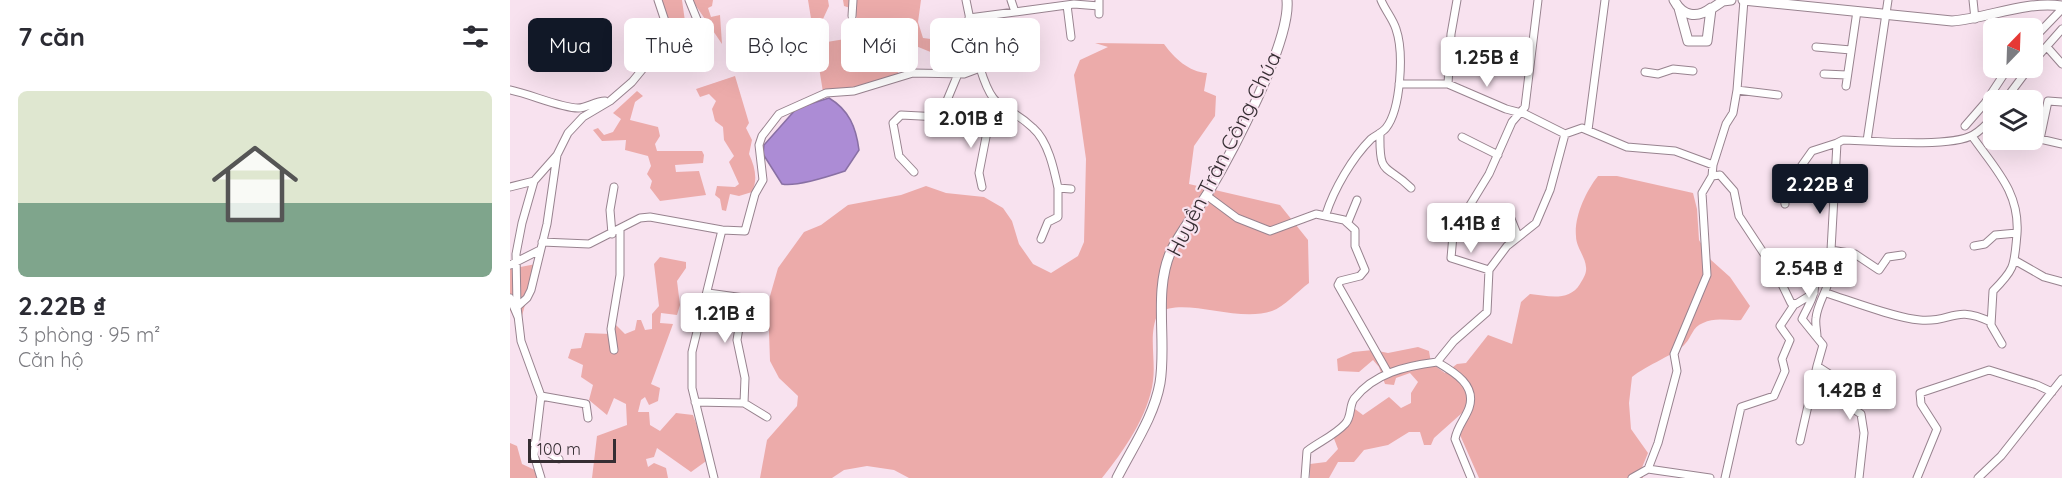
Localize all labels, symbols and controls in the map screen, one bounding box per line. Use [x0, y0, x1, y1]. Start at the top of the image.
chip: Mua [528, 18, 612, 72]
chip: Thuê [624, 18, 714, 72]
chip: Bộ lọc [726, 18, 829, 72]
chip: Mới [841, 18, 918, 72]
chip: Căn hộ [930, 18, 1040, 72]
north arrow [1983, 18, 2043, 78]
map controls [1983, 18, 2043, 150]
text: 7 căn [18, 20, 85, 53]
icon: filters [459, 20, 492, 53]
pin: 1.25B ₫ [1432, 37, 1542, 88]
text: 1.25B ₫ [1455, 44, 1519, 69]
street label: Huyền Trân Công Chúa [1160, 47, 1286, 260]
button: layers [1983, 90, 2043, 150]
pin: 2.01B ₫ [916, 98, 1026, 149]
text: 2.01B ₫ [938, 105, 1004, 130]
icon: home [201, 130, 309, 238]
pin: 2.22B ₫ [1765, 164, 1875, 215]
text: 2.22B ₫ [1786, 171, 1854, 196]
pin: 1.41B ₫ [1416, 203, 1526, 254]
text: 1.41B ₫ [1441, 210, 1501, 235]
pin: 2.54B ₫ [1754, 248, 1864, 299]
text: 2.54B ₫ [1775, 255, 1843, 280]
text: 2.22B ₫ [18, 289, 106, 322]
pin: 1.21B ₫ [670, 293, 780, 344]
text: 1.21B ₫ [695, 300, 755, 325]
text: 3 phòng · 95 m² [18, 322, 160, 347]
text: Căn hộ [18, 347, 84, 372]
pin: 1.42B ₫ [1795, 370, 1905, 421]
text: 1.42B ₫ [1818, 377, 1882, 402]
scale bar [528, 436, 616, 464]
text: 100 m [537, 439, 581, 459]

